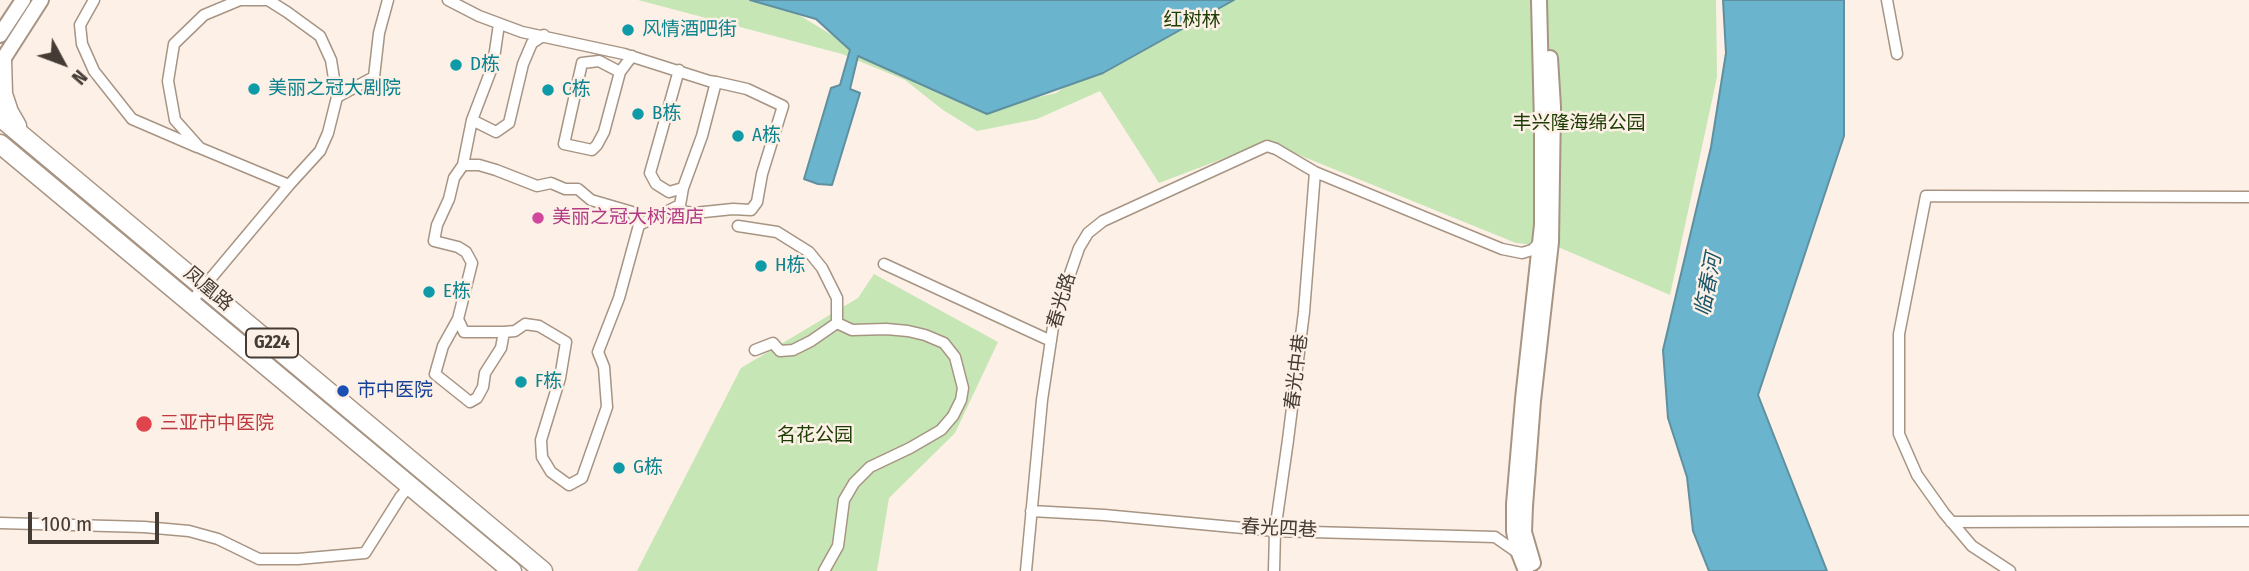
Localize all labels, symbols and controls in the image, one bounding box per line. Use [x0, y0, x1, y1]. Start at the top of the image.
park label: 红树林 [1164, 10, 1220, 32]
place label: 风情酒吧街 [642, 19, 737, 41]
marker: 风情酒吧街 [620, 22, 636, 38]
north arrow [28, 28, 98, 98]
place label: D栋 [470, 54, 500, 76]
marker: D栋 [448, 57, 464, 73]
text: N [67, 65, 92, 89]
place label: 美丽之冠大剧院 [268, 78, 401, 100]
place label: C栋 [562, 79, 591, 101]
marker: 美丽之冠大剧院 [246, 81, 262, 97]
marker: C栋 [540, 82, 556, 98]
place label: B栋 [652, 103, 681, 125]
marker: B栋 [630, 106, 646, 122]
park label: 丰兴隆海绵公园 [1513, 113, 1645, 135]
place label: A栋 [752, 125, 781, 147]
marker: A栋 [730, 128, 746, 144]
place label: 美丽之冠大树酒店 [552, 207, 704, 229]
marker: 美丽之冠大树酒店 [530, 210, 546, 226]
water label: 临春河 [1691, 252, 1727, 318]
place label: H栋 [775, 255, 806, 277]
marker: H栋 [753, 258, 769, 274]
street label: 凤凰路 [179, 262, 237, 316]
street label: 春光路 [1043, 270, 1081, 332]
place label: E栋 [443, 281, 471, 303]
marker: E栋 [421, 284, 437, 300]
road number: G224 [246, 328, 298, 358]
street label: 春光中巷 [1281, 333, 1313, 411]
place label: F栋 [535, 371, 562, 393]
marker: F栋 [513, 374, 529, 390]
place label: 市中医院 [357, 380, 433, 402]
marker: 市中医院 [335, 383, 351, 399]
place label: 三亚市中医院 [160, 413, 274, 435]
marker: 三亚市中医院 [134, 414, 154, 434]
park label: 名花公园 [777, 425, 853, 447]
place label: G栋 [633, 457, 663, 479]
marker: G栋 [611, 460, 627, 476]
scale bar [32, 498, 163, 542]
text: 100 m [41, 511, 92, 537]
street label: 春光四巷 [1240, 516, 1318, 542]

